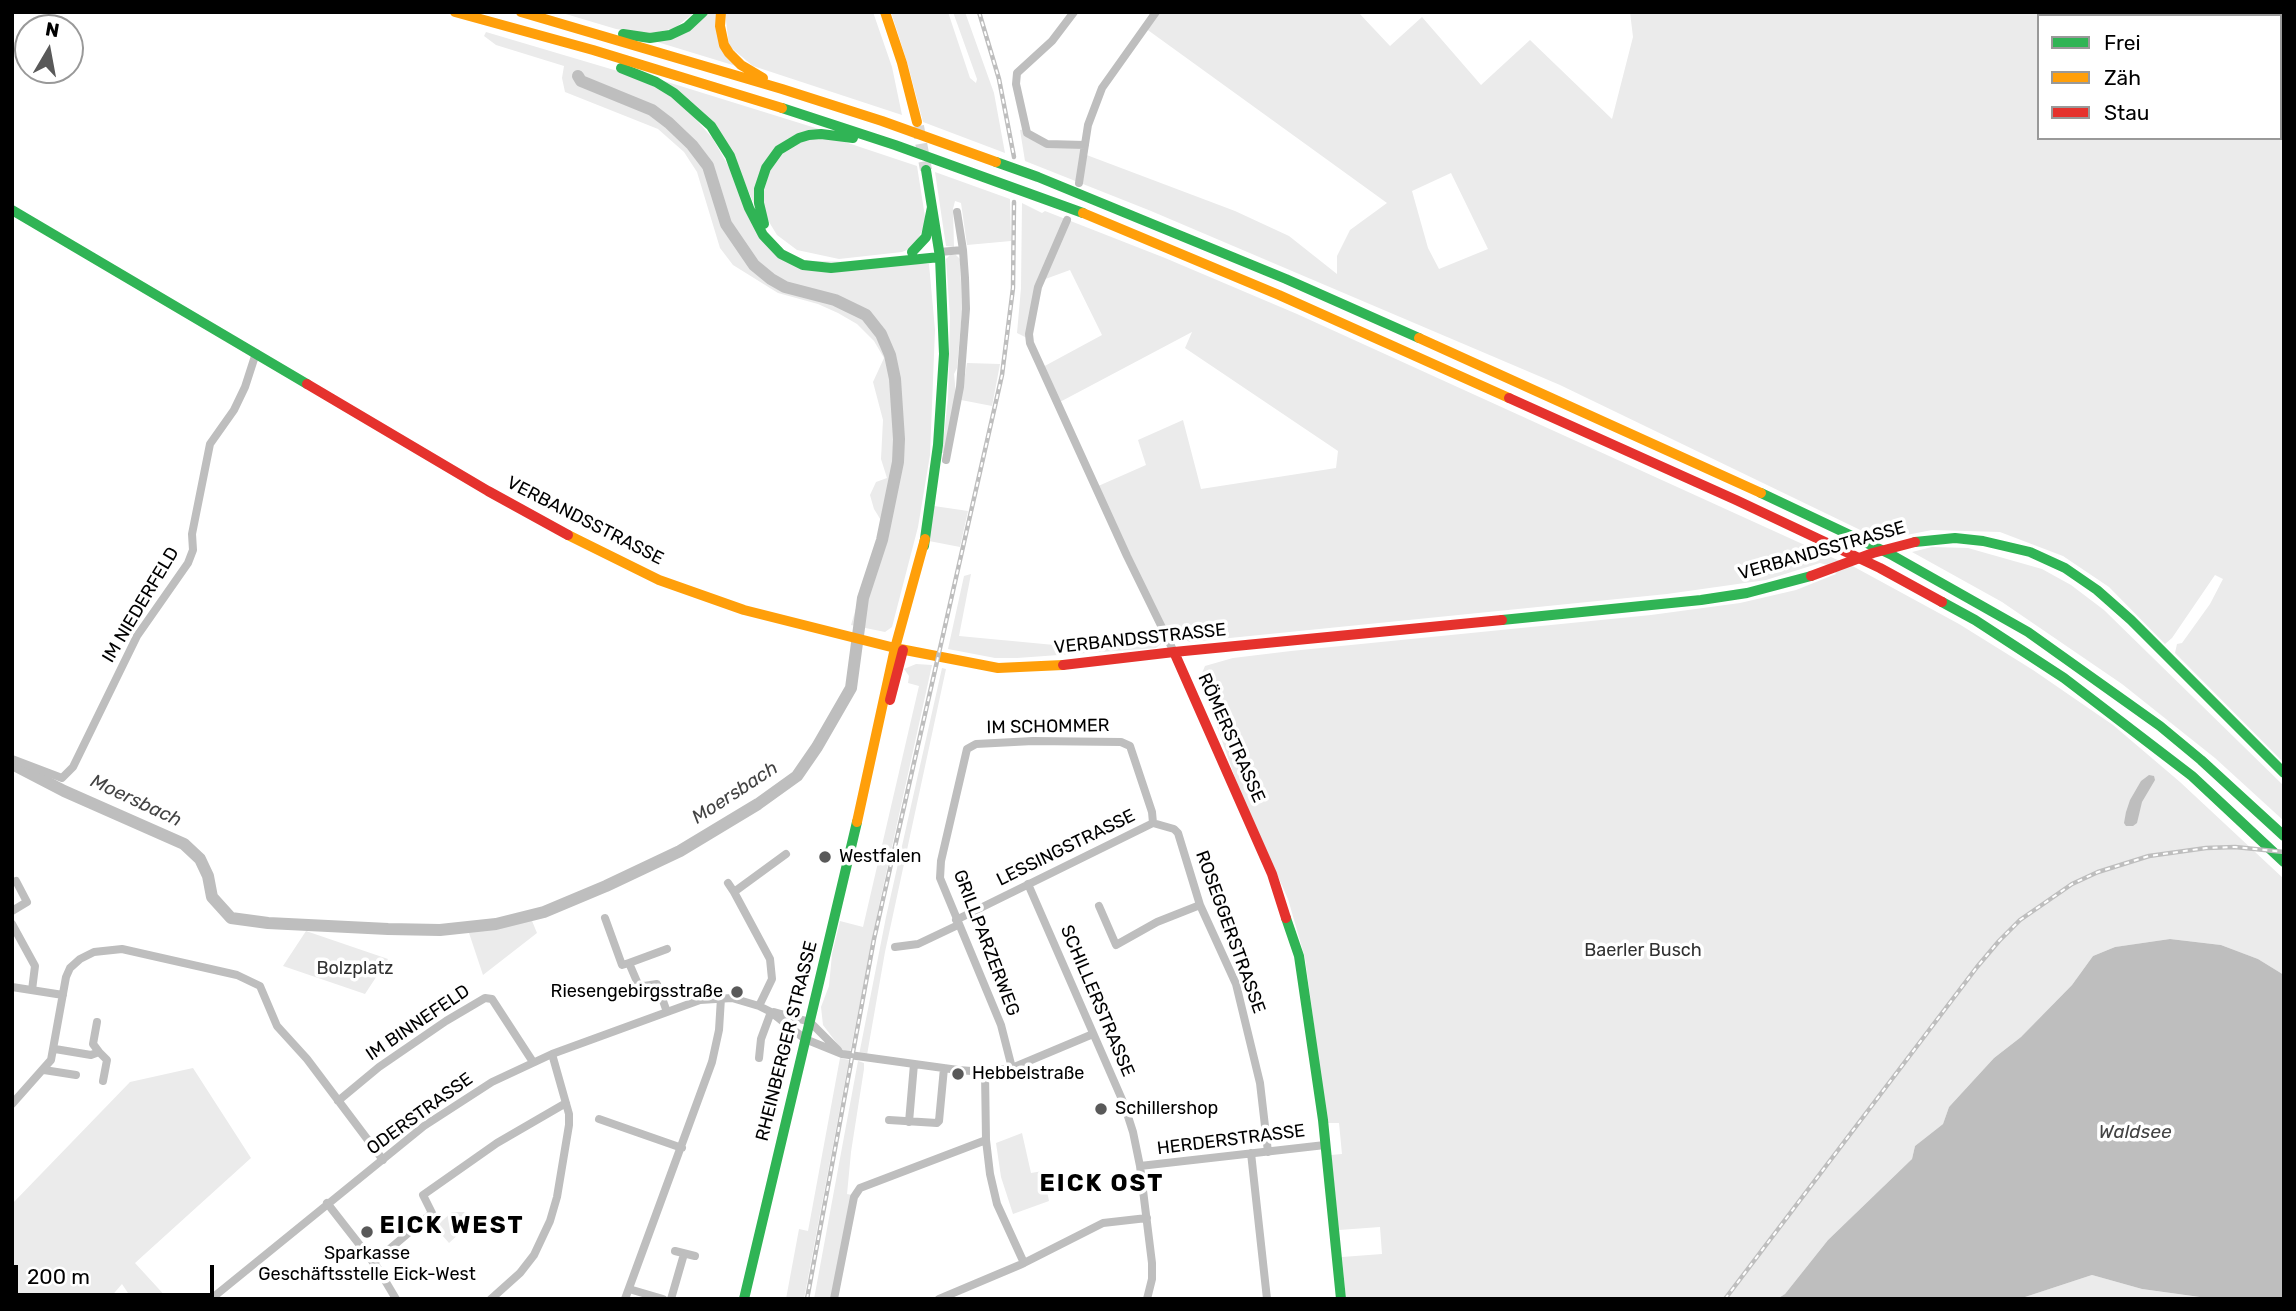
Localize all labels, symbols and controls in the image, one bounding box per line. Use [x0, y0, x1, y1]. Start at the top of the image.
north arrow [14, 14, 84, 84]
legend [2037, 14, 2282, 140]
text: N [44, 17, 61, 42]
text: Frei [2104, 30, 2141, 55]
text: Zäh [2104, 65, 2141, 90]
text: Stau [2104, 100, 2150, 125]
street label: VERBANDSSTRASSE [503, 472, 667, 570]
street label: VERBANDSSTRASSE [1736, 517, 1908, 585]
street label: IM NIEDERFELD [98, 543, 184, 667]
street label: VERBANDSSTRASSE [1053, 619, 1227, 659]
street label: RÖMERSTRASSE [1193, 670, 1269, 806]
street label: IM SCHOMMER [986, 715, 1110, 739]
water label: Moersbach [688, 757, 782, 829]
water label: Moersbach [87, 770, 185, 832]
street label: LESSINGSTRASSE [993, 805, 1139, 891]
place label: Westfalen [839, 846, 921, 868]
street label: ROSEGGERSTRASSE [1191, 848, 1269, 1016]
marker: Westfalen [817, 849, 833, 865]
street label: GRILLPARZERWEG [948, 867, 1024, 1019]
street label: SCHILLERSTRASSE [1055, 922, 1139, 1080]
street label: RHEINBERGER STRASSE [752, 939, 822, 1143]
park label: Baerler Busch [1584, 940, 1702, 962]
park label: Bolzplatz [316, 958, 394, 980]
street label: IM BINNEFELD [362, 980, 474, 1066]
place label: Riesengebirgsstraße [551, 981, 723, 1003]
marker: Riesengebirgsstraße [729, 984, 745, 1000]
place label: Hebbelstraße [972, 1063, 1084, 1085]
marker: Hebbelstraße [950, 1066, 966, 1082]
street label: ODERSTRASSE [363, 1068, 477, 1160]
place label: Schillershop [1115, 1098, 1218, 1120]
marker: Schillershop [1093, 1101, 1109, 1117]
street label: HERDERSTRASSE [1156, 1120, 1306, 1160]
water label: Waldsee [2099, 1122, 2171, 1144]
district label: EICK OST [1041, 1170, 1163, 1198]
district label: EICK WEST [381, 1212, 523, 1240]
marker: Sparkasse Geschäftsstelle Eick-West [359, 1224, 375, 1240]
place label: Sparkasse Geschäftsstelle Eick-West [258, 1243, 476, 1286]
scale bar [18, 1252, 217, 1296]
text: 200 m [27, 1264, 90, 1289]

